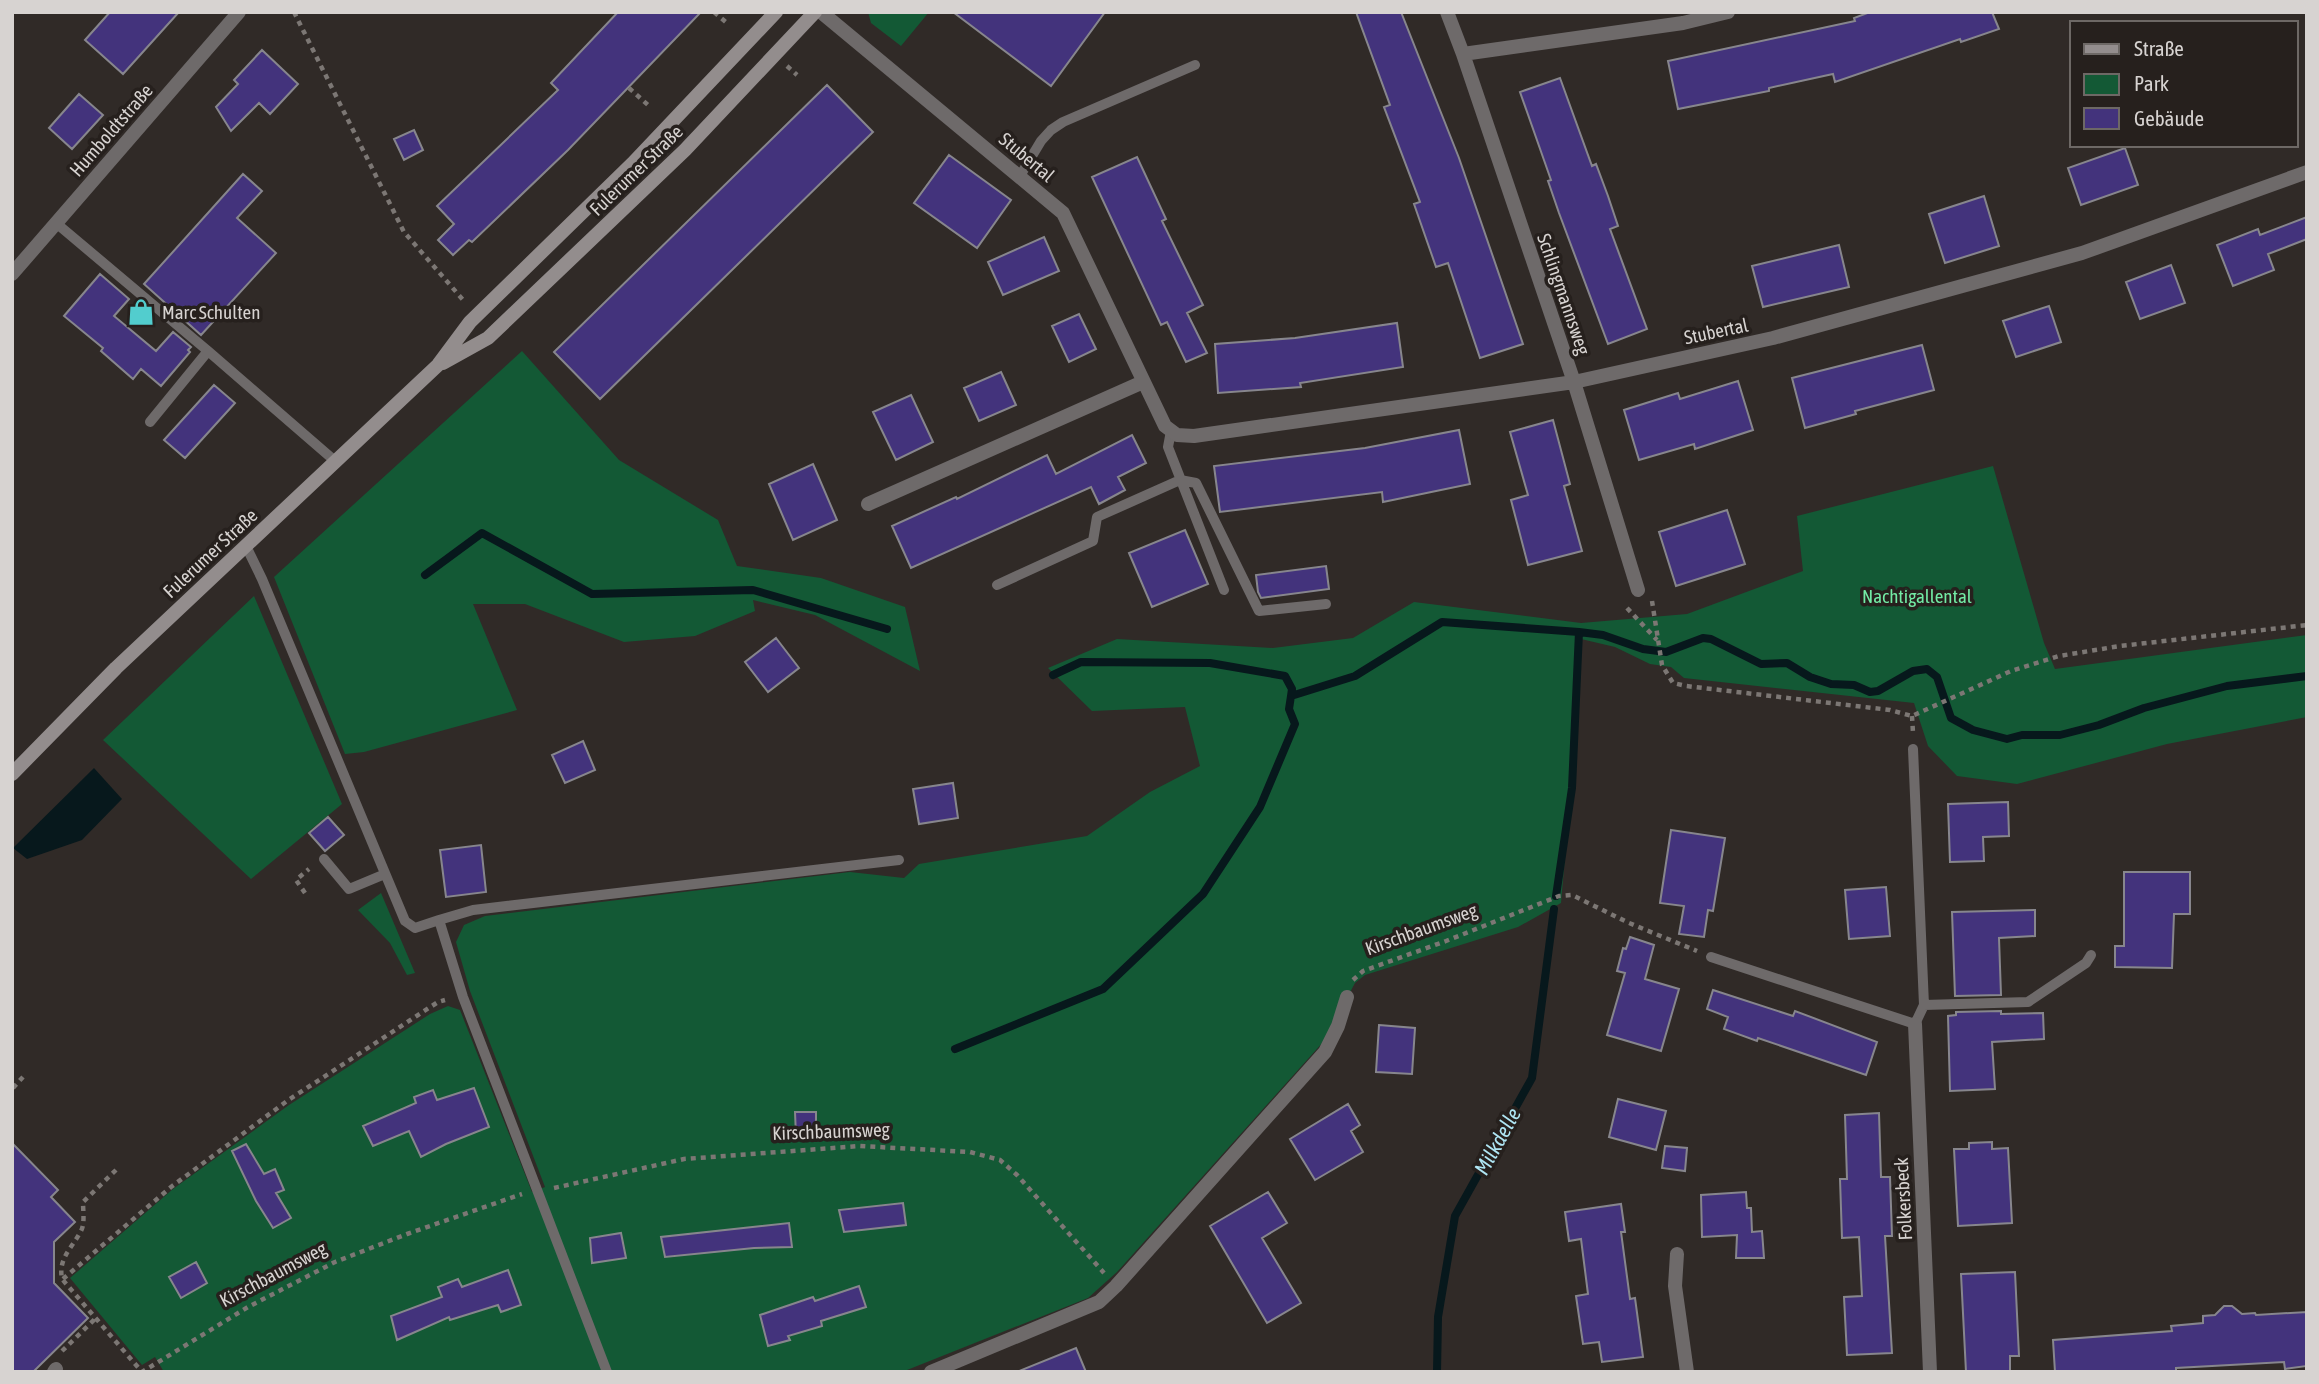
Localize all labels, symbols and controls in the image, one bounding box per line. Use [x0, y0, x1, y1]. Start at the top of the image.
legend [2070, 21, 2298, 147]
text: Straße [2134, 36, 2184, 60]
text: Park [2134, 71, 2169, 95]
street label: Humboldtstraße [65, 79, 157, 181]
text: Gebäude [2134, 106, 2204, 130]
street label: Fulerumer Straße [585, 120, 687, 220]
street label: Stubertal [995, 128, 1059, 186]
street label: Schlingmannsweg [1533, 231, 1595, 358]
shop icon: Marc Schulten [126, 297, 156, 327]
place label: Marc Schulten [162, 301, 260, 323]
street label: Stubertal [1682, 313, 1750, 349]
street label: Fulerumer Straße [158, 504, 262, 602]
park label: Nachtigallental [1862, 585, 1972, 607]
street label: Kirschbaumsweg [1362, 898, 1481, 959]
water label: Milkdelle [1469, 1103, 1525, 1179]
street label: Kirschbaumsweg [772, 1118, 891, 1144]
street label: Folkersbeck [1890, 1156, 1916, 1241]
street label: Kirschbaumsweg [216, 1236, 331, 1311]

